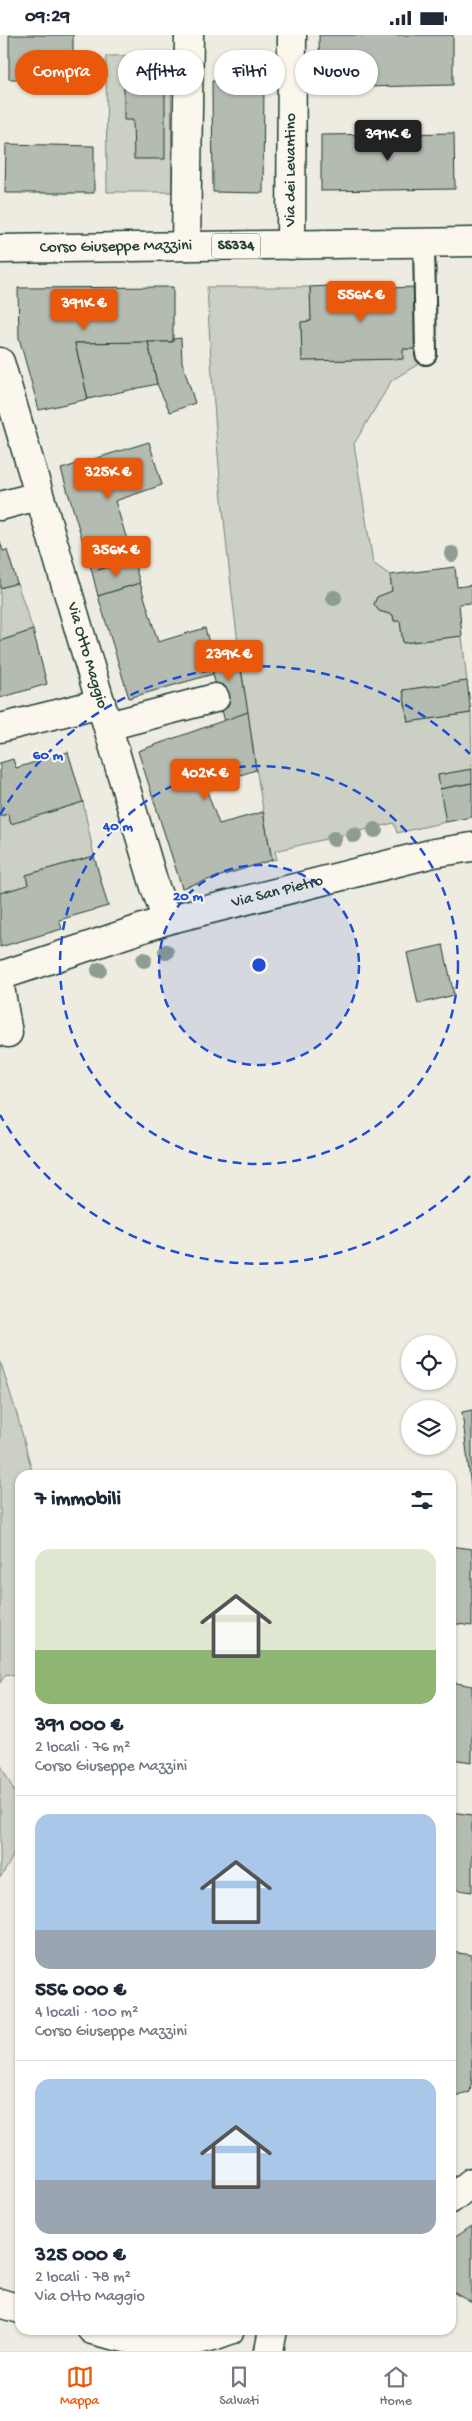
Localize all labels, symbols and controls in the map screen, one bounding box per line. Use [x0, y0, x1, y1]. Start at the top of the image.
text: 09:29 [25, 6, 70, 29]
chip: Compra [15, 50, 108, 95]
chip: Affitta [118, 50, 204, 95]
chip: Filtri [214, 50, 285, 95]
chip: Nuovo [295, 50, 378, 95]
street label: Via dei Levantino [282, 113, 301, 228]
pin: 391K € [347, 119, 429, 162]
text: 391K € [366, 126, 410, 145]
road number: SS334 [212, 233, 260, 259]
street label: Corso Giuseppe Mazzini [40, 237, 192, 258]
pin: 556K € [320, 281, 402, 323]
text: 556K € [337, 287, 385, 306]
pin: 391K € [43, 289, 125, 331]
text: 391K € [62, 295, 106, 314]
pin: 325K € [67, 457, 149, 500]
text: 325K € [85, 464, 131, 483]
pin: 356K € [75, 535, 157, 578]
text: 356K € [93, 542, 139, 561]
street label: Via Otto Maggio [62, 599, 111, 711]
pin: 239K € [188, 639, 270, 682]
text: 239K € [206, 646, 252, 665]
text: 60 m [33, 747, 64, 765]
pin: 402K € [164, 759, 246, 801]
text: 402K € [182, 765, 228, 784]
text: 40 m [102, 818, 133, 836]
street label: Via San Pietro [229, 872, 325, 913]
text: 20 m [173, 888, 203, 906]
centre of rings [250, 956, 268, 974]
map controls [401, 1335, 456, 1455]
button: locate [401, 1335, 456, 1390]
button: layers [401, 1400, 456, 1455]
icon: filters [408, 1486, 436, 1514]
text: 7 immobili [35, 1488, 121, 1513]
icon: home [191, 1581, 281, 1671]
text: 391 000 € [35, 1714, 123, 1739]
text: 2 locali · 76 m² [35, 1739, 130, 1758]
text: Corso Giuseppe Mazzini [35, 1758, 187, 1777]
icon: home [191, 1847, 281, 1937]
text: 556 000 € [35, 1979, 126, 2004]
text: 4 locali · 100 m² [35, 2004, 138, 2023]
text: Corso Giuseppe Mazzini [35, 2023, 187, 2042]
icon: home [191, 2112, 281, 2202]
text: 325 000 € [35, 2244, 125, 2269]
text: 2 locali · 78 m² [35, 2269, 131, 2288]
text: Via Otto Maggio [35, 2288, 145, 2307]
tab: Mappa [60, 2363, 99, 2410]
tab: Salvati [219, 2363, 259, 2410]
tab: Home [379, 2363, 412, 2410]

